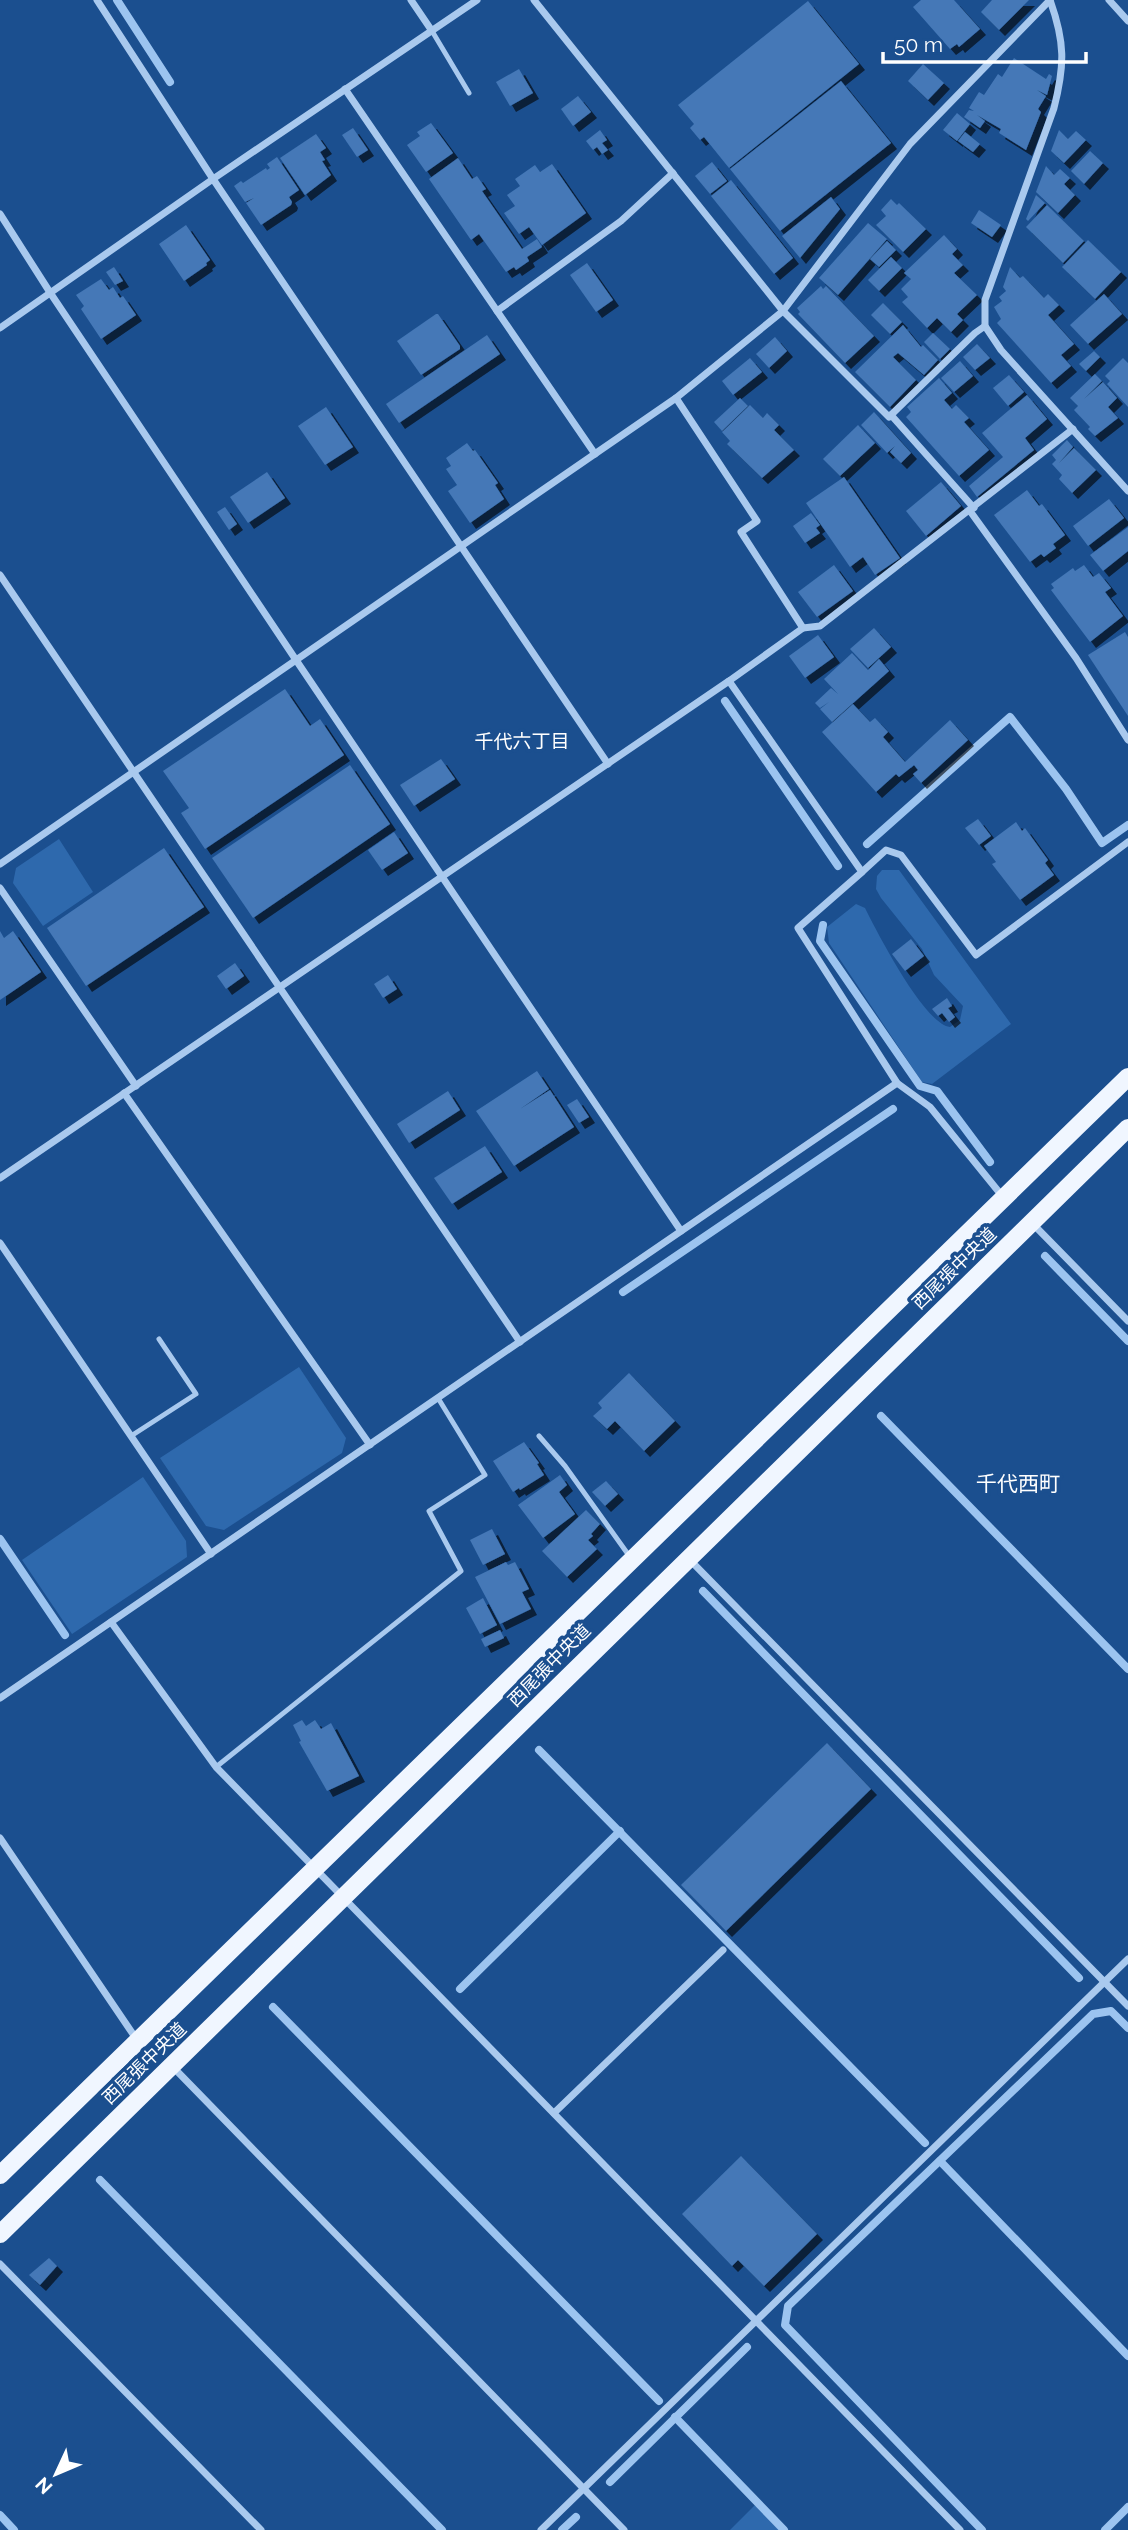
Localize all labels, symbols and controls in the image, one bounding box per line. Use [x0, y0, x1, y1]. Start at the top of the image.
scale bar [883, 21, 1086, 65]
text: 50 m [894, 32, 943, 57]
district label: 千代六丁目 [474, 730, 570, 752]
street label: 西尾張中央道 [908, 1223, 1000, 1313]
district label: 千代西町 [976, 1471, 1060, 1496]
street label: 西尾張中央道 [503, 1619, 595, 1711]
street label: 西尾張中央道 [98, 2018, 190, 2108]
north arrow [21, 2439, 91, 2509]
text: N [31, 2473, 57, 2499]

